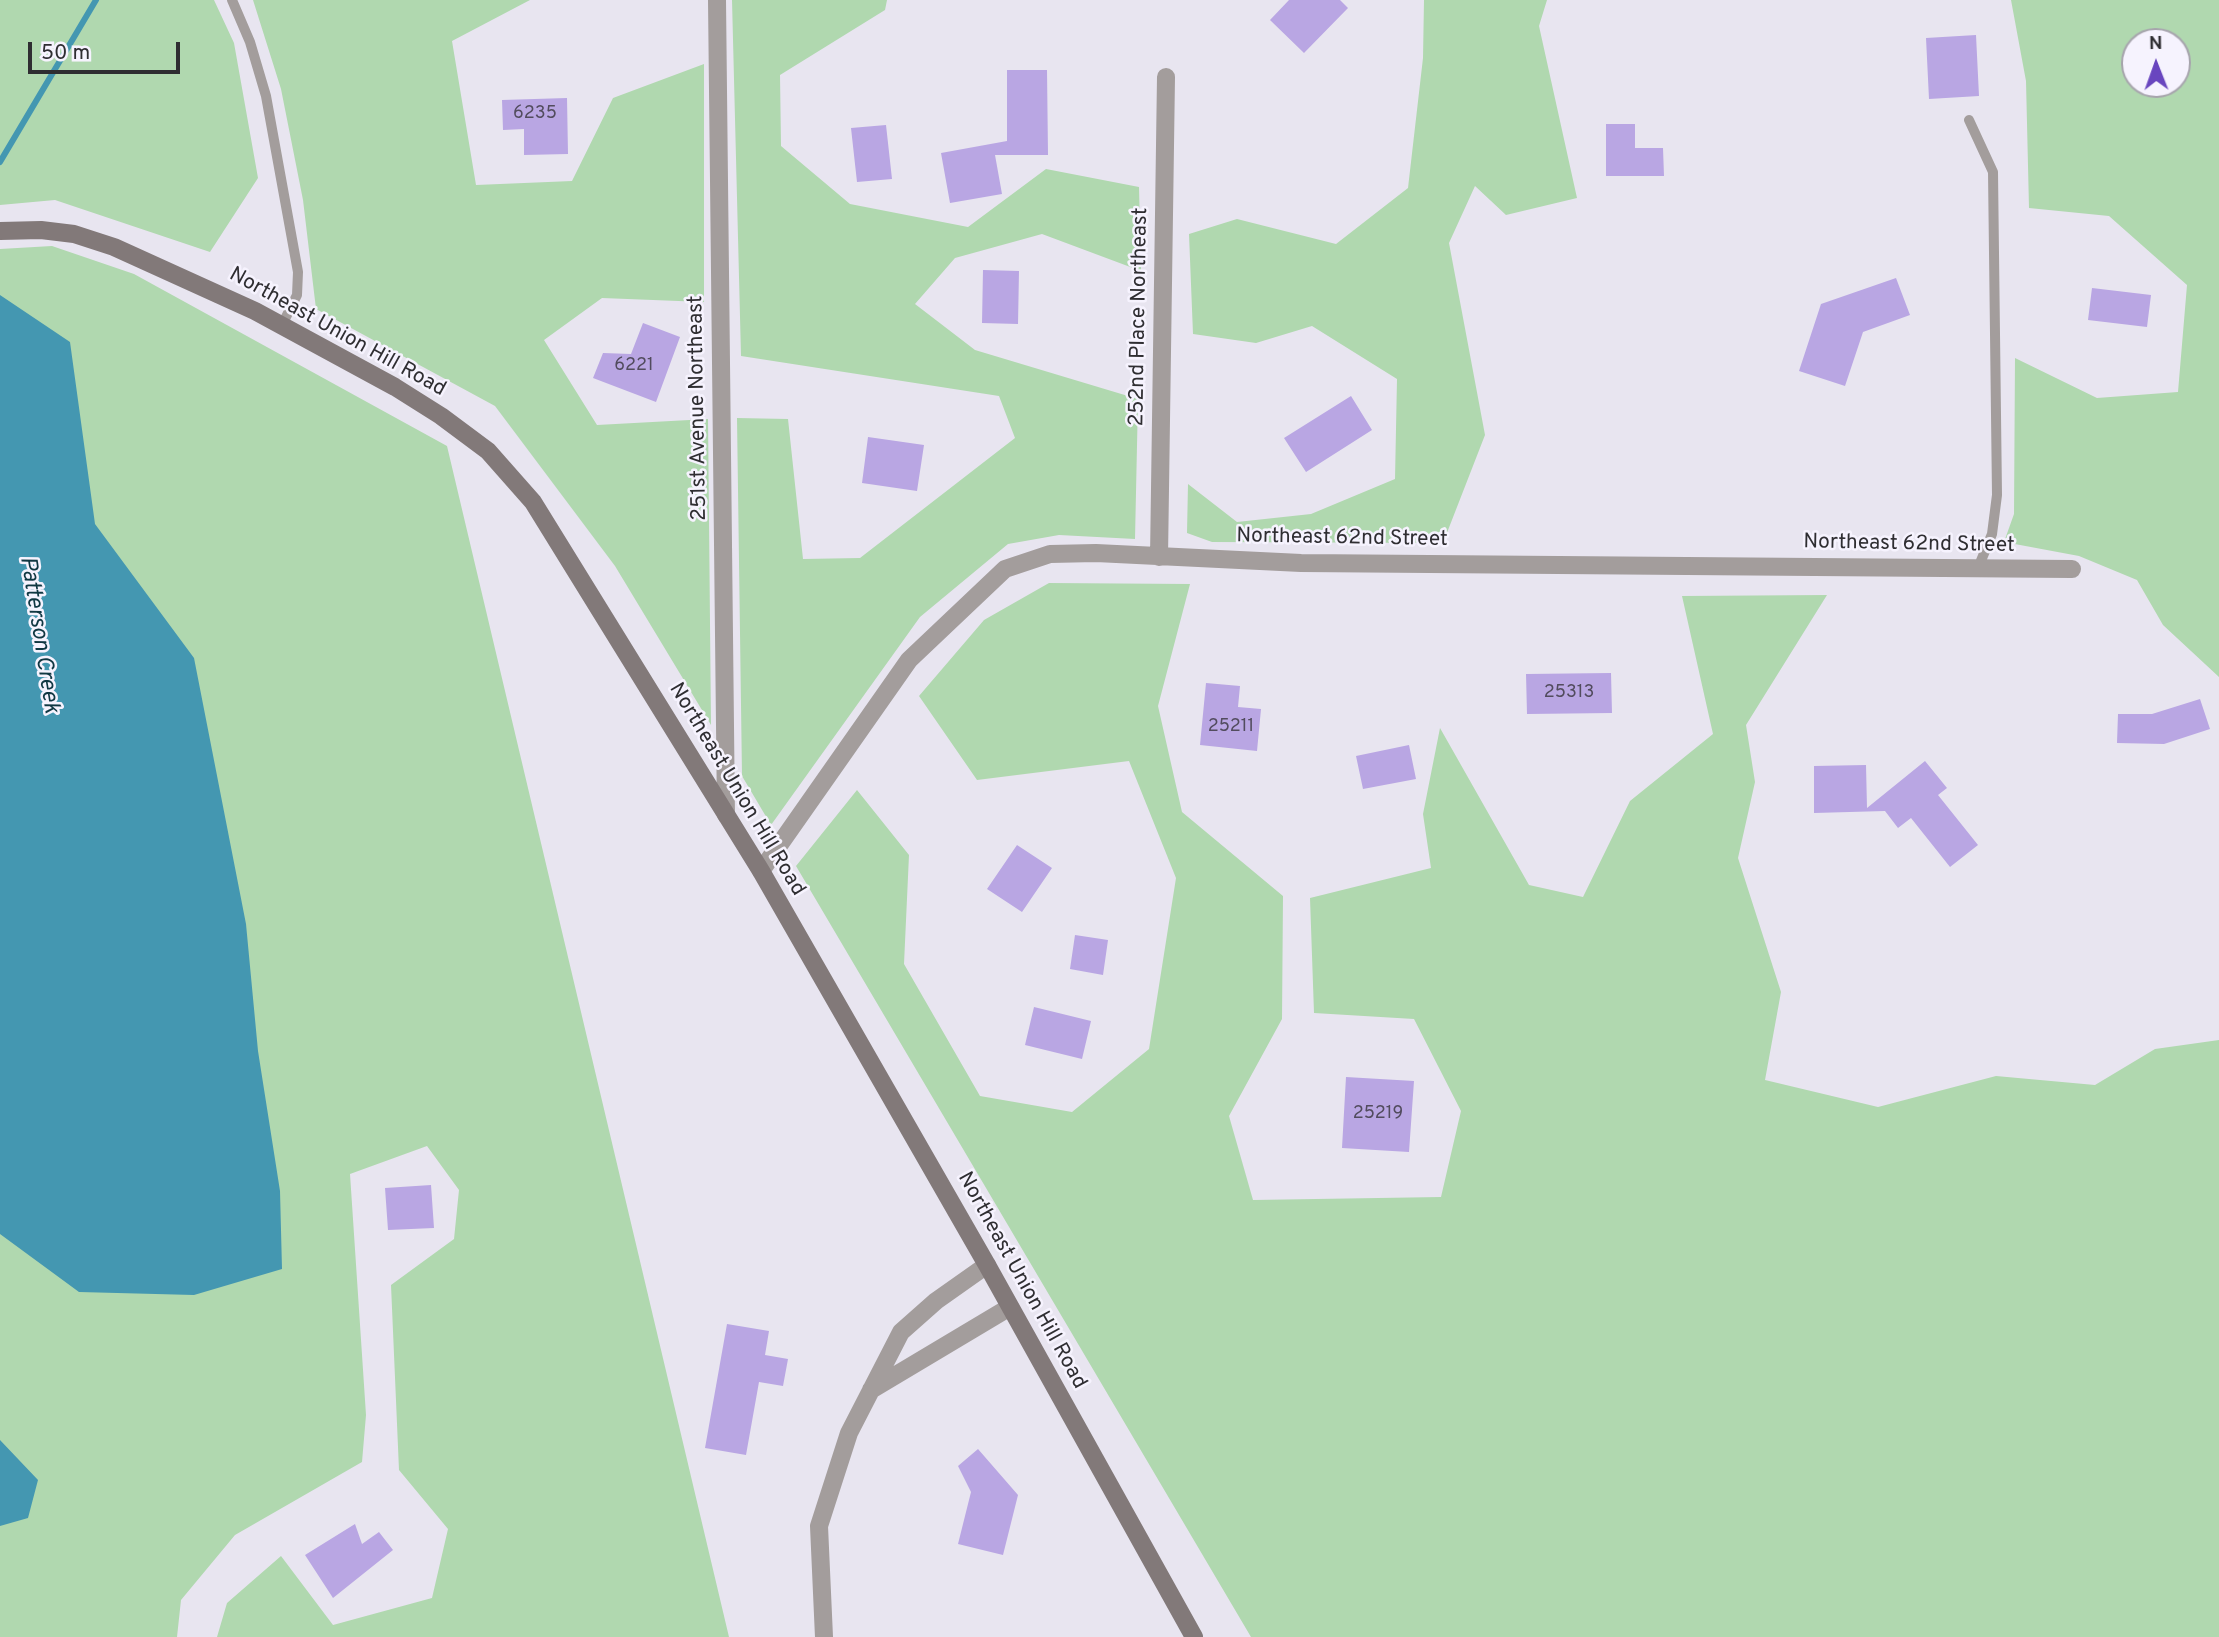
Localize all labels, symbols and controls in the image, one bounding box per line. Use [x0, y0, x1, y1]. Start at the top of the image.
scale bar [32, 28, 184, 72]
north arrow [2121, 28, 2191, 98]
text: N [2149, 32, 2163, 56]
text: 50 m [41, 40, 90, 67]
house number: 6235 [513, 103, 557, 125]
street label: 252nd Place Northeast [1125, 207, 1155, 427]
street label: Northeast Union Hill Road [224, 263, 450, 403]
street label: 251st Avenue Northeast [684, 295, 714, 521]
house number: 6221 [614, 355, 654, 377]
street label: Northeast 62nd Street [1236, 525, 1448, 553]
street label: Northeast 62nd Street [1803, 531, 2015, 559]
water label: Patterson Creek [12, 555, 64, 715]
street label: Northeast Union Hill Road [662, 679, 810, 901]
house number: 25313 [1544, 682, 1594, 704]
house number: 25211 [1208, 716, 1254, 738]
house number: 25219 [1353, 1103, 1403, 1125]
street label: Northeast Union Hill Road [951, 1168, 1091, 1394]

